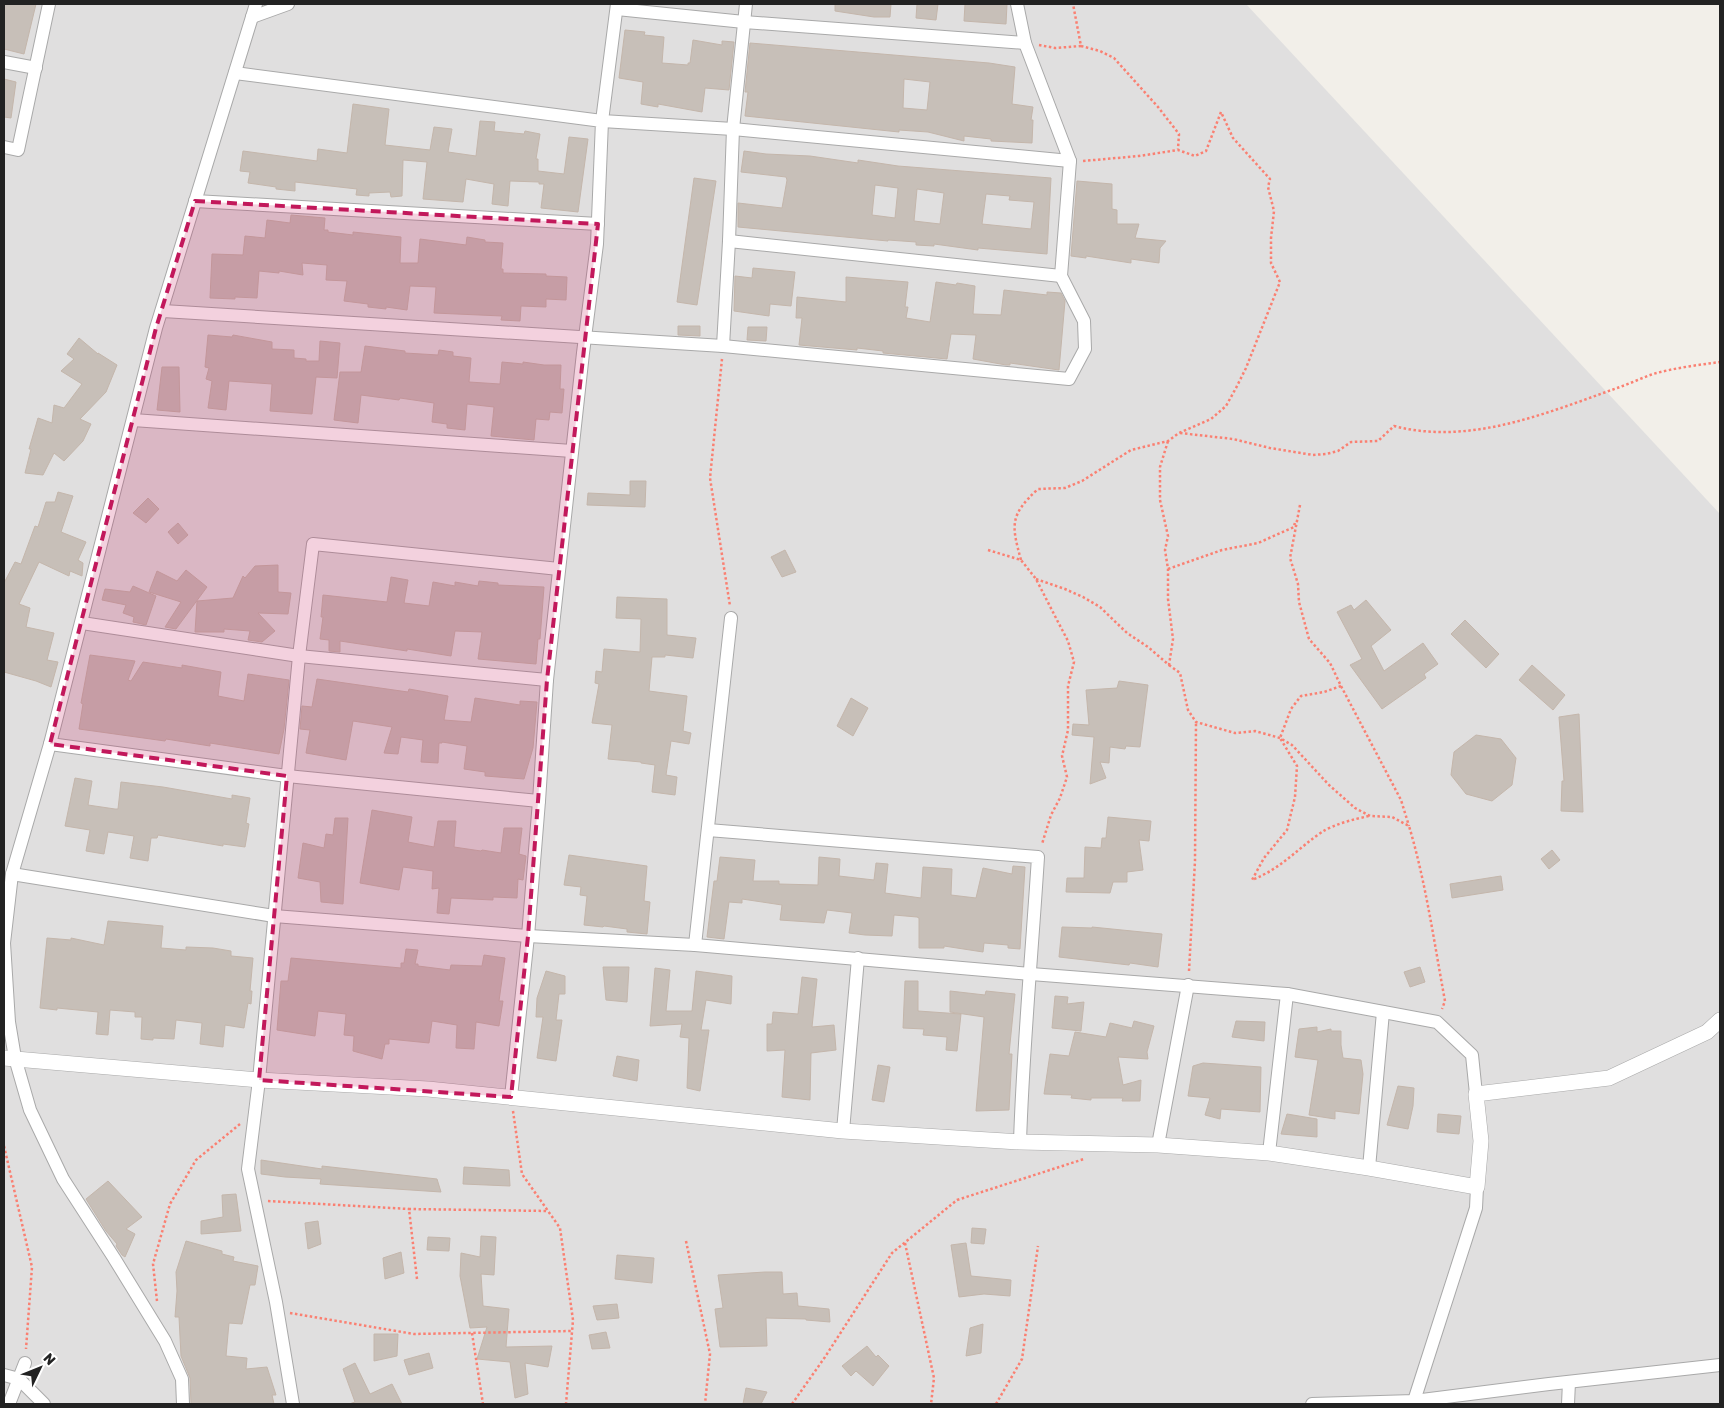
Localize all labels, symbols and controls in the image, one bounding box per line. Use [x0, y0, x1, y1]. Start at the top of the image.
north arrow [15, 1343, 65, 1393]
text: N [39, 1350, 59, 1369]

